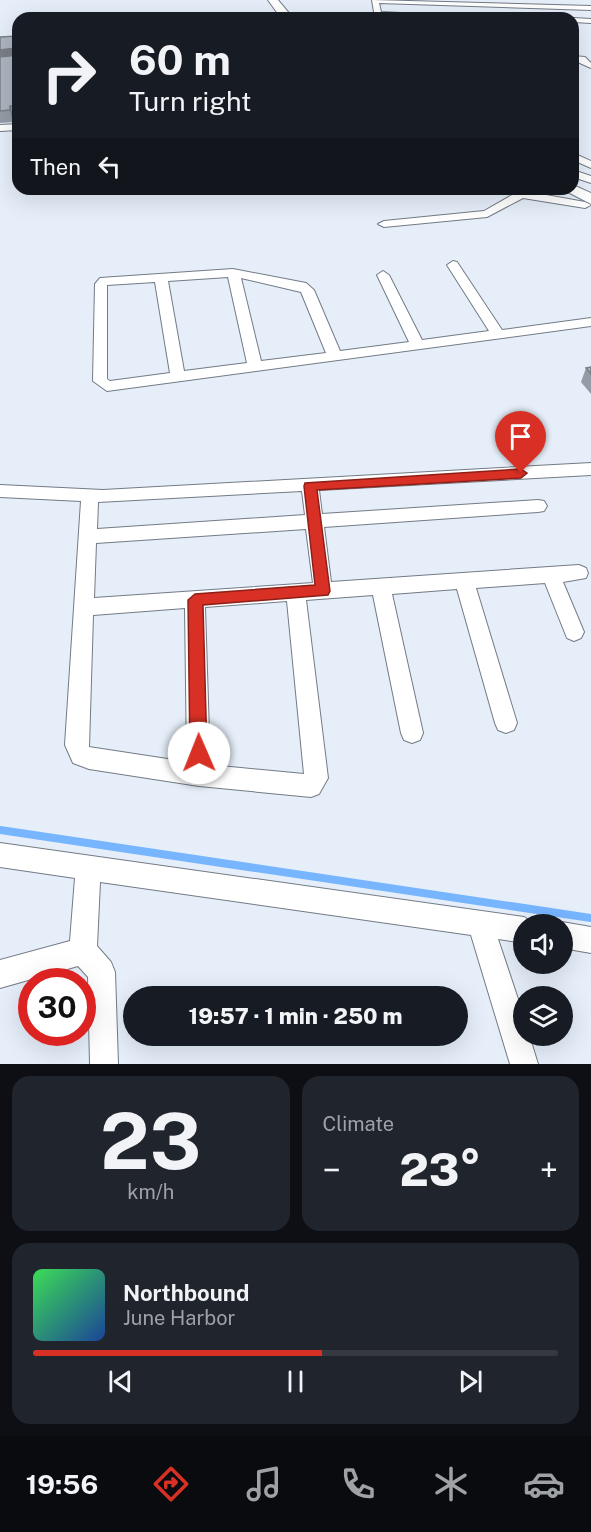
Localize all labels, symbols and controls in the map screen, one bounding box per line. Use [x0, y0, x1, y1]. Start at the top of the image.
text: 60 m [129, 35, 231, 84]
icon: right [30, 36, 108, 114]
text: Turn right [129, 85, 252, 117]
icon: left [93, 150, 126, 183]
text: Then [30, 154, 81, 180]
pin [495, 411, 546, 473]
icon: arrive [504, 420, 537, 453]
position arrow [167, 721, 231, 785]
map controls [513, 914, 573, 1046]
button: sound [513, 914, 573, 974]
speed limit sign: 30 [18, 968, 96, 1046]
button: layers [513, 986, 573, 1046]
text: 19:57 · 1 min · 250 m [189, 1003, 402, 1029]
text: 23 [100, 1095, 201, 1187]
text: Climate [323, 1112, 394, 1136]
text: 23° [399, 1143, 481, 1196]
text: − [323, 1151, 341, 1189]
text: + [540, 1151, 558, 1189]
text: km/h [127, 1180, 174, 1204]
text: Northbound [123, 1280, 249, 1306]
text: June Harbor [123, 1306, 235, 1330]
icon: previous [104, 1365, 137, 1398]
icon: pause [279, 1365, 312, 1398]
icon: next [454, 1365, 487, 1398]
icon: directions [150, 1463, 192, 1505]
icon: music [243, 1463, 285, 1505]
icon: phone [337, 1463, 379, 1505]
icon: climate [430, 1463, 472, 1505]
icon: car [523, 1463, 565, 1505]
text: 19:56 [26, 1468, 98, 1500]

